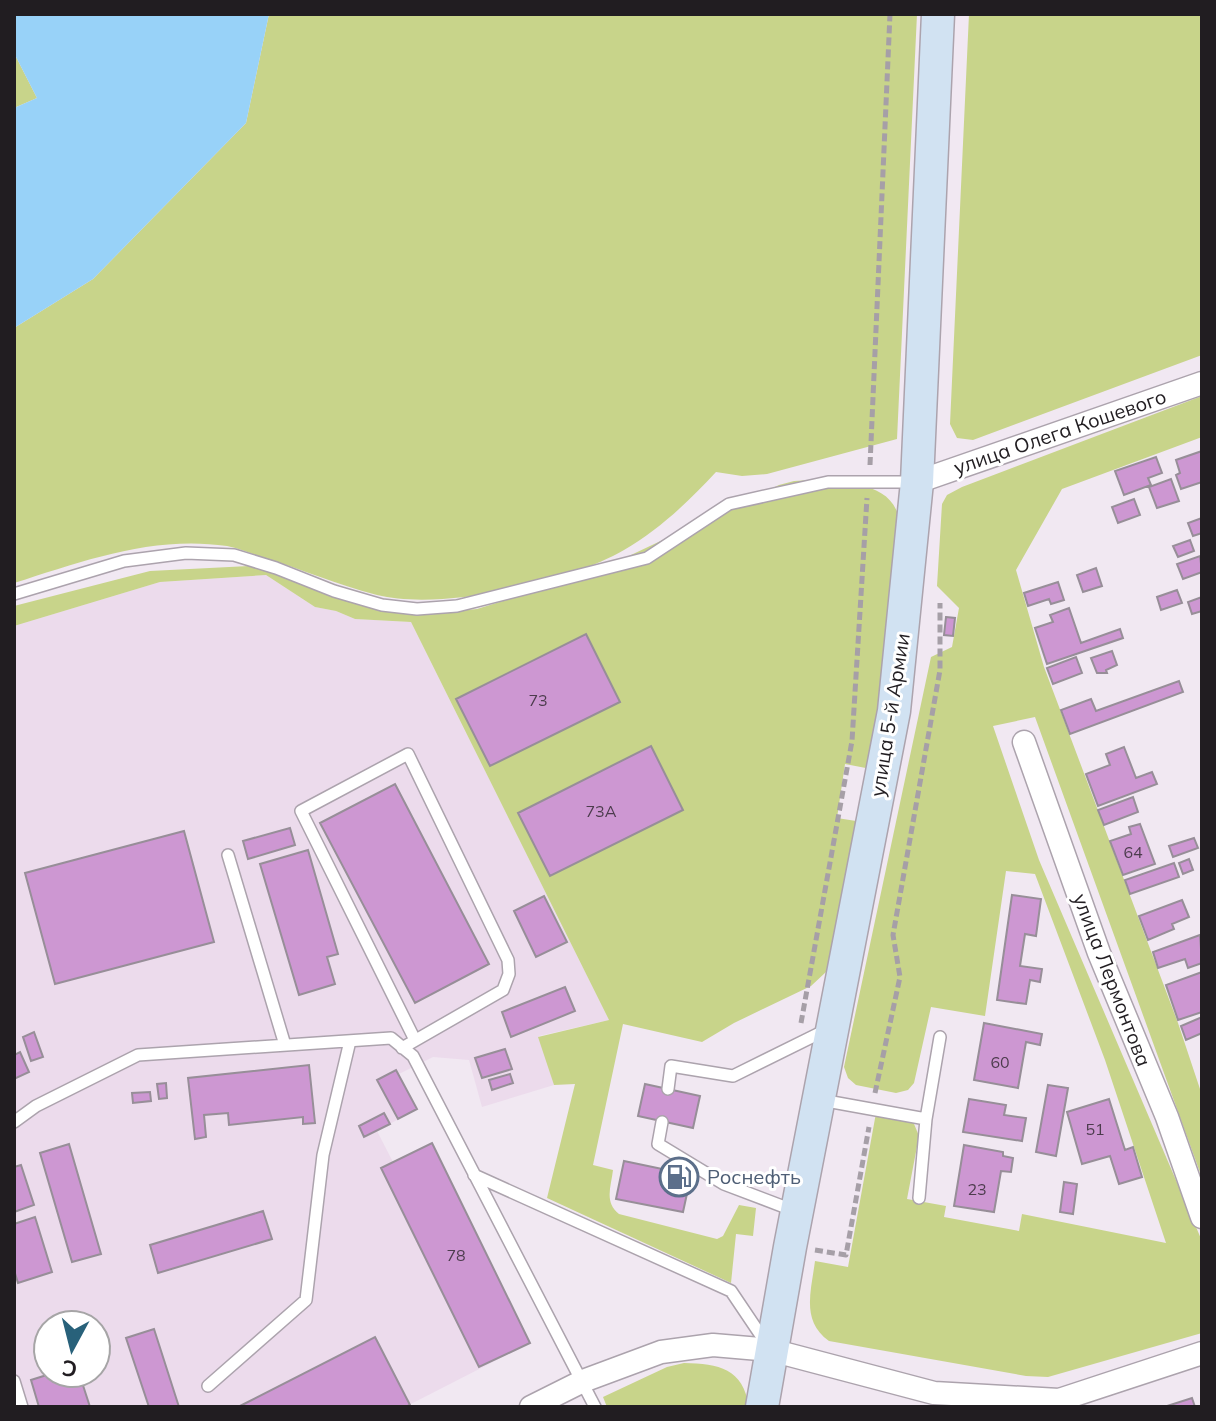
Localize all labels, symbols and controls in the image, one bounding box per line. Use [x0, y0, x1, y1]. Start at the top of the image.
street label: улица Олега Кошевого [950, 383, 1169, 480]
street label: улица 5-й Армии [864, 631, 915, 799]
house number: 73 [528, 690, 548, 710]
house number: 73А [586, 801, 617, 821]
house number: 64 [1123, 842, 1143, 862]
street label: улица Лермонтова [1068, 890, 1157, 1070]
house number: 60 [990, 1052, 1010, 1072]
house number: 51 [1085, 1119, 1105, 1139]
fuel station icon: Роснефть [658, 1156, 700, 1198]
place label: Роснефть [707, 1164, 801, 1189]
house number: 23 [967, 1179, 987, 1199]
house number: 78 [446, 1245, 466, 1265]
north arrow [32, 1309, 112, 1389]
text: С [60, 1354, 79, 1384]

